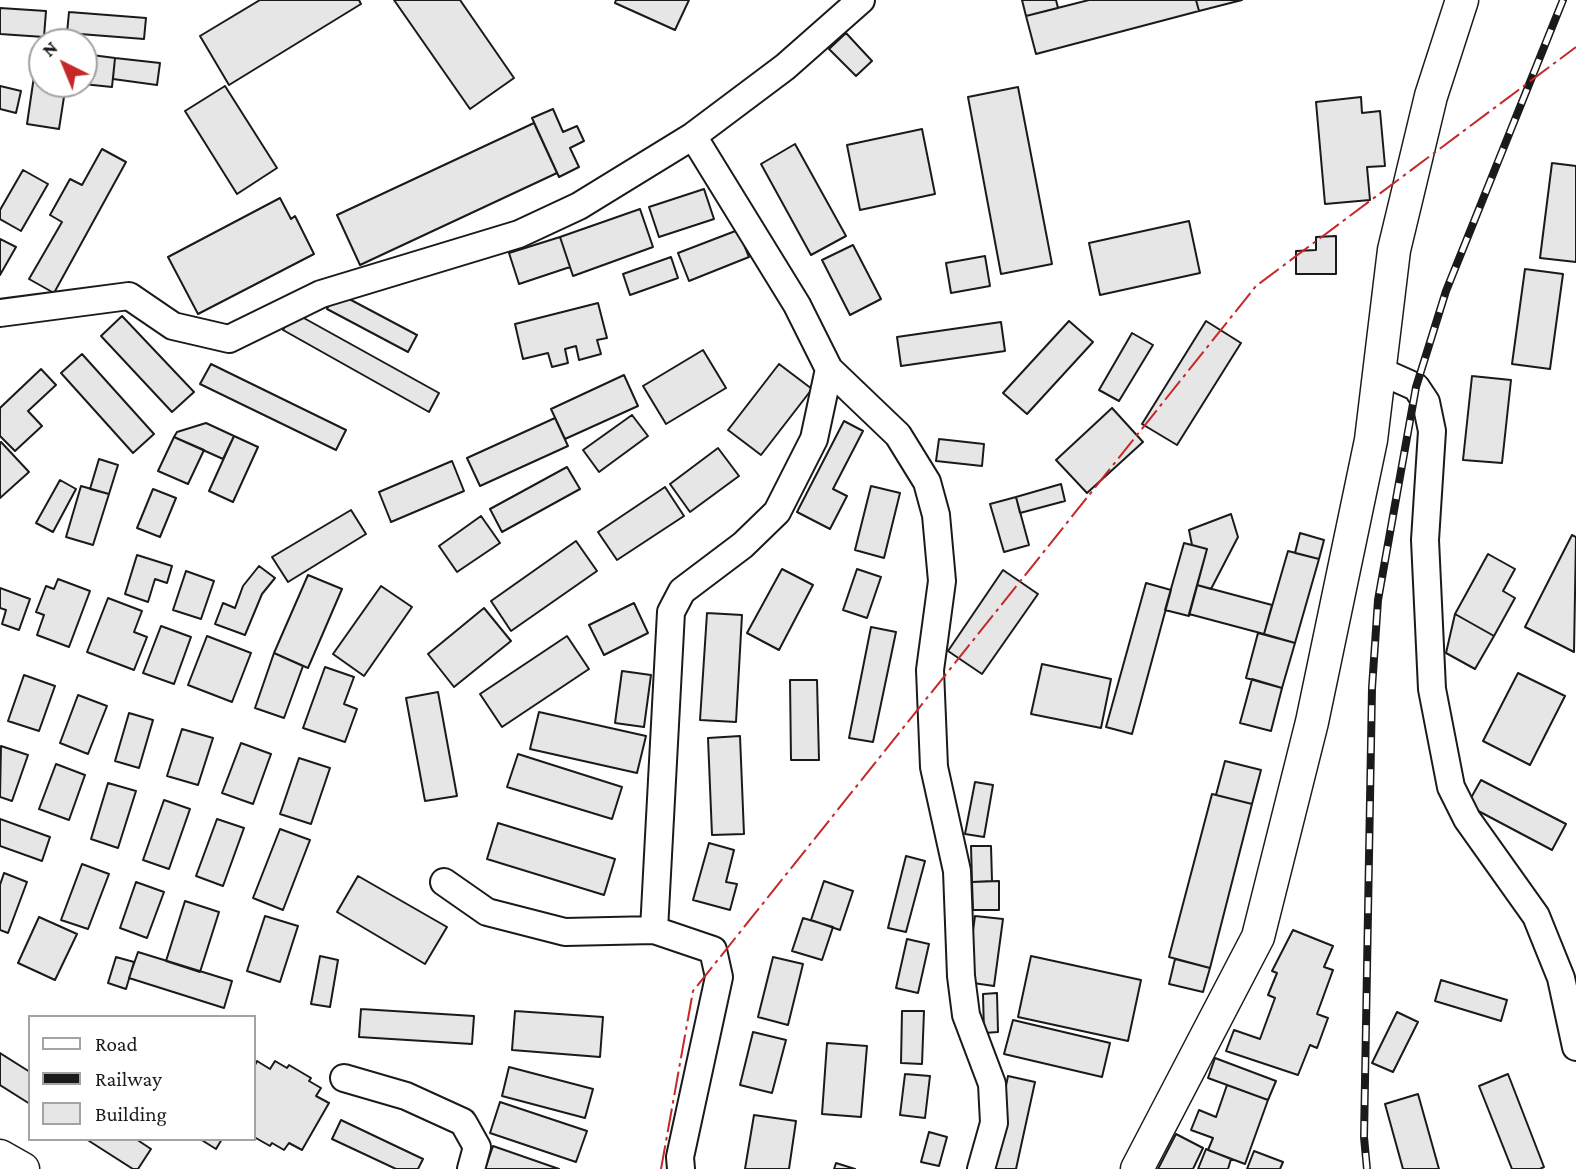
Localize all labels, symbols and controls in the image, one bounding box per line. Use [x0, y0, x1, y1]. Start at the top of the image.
north arrow [28, 28, 98, 98]
text: N [38, 37, 62, 61]
legend [28, 1015, 256, 1141]
text: Road [95, 1032, 138, 1056]
text: Railway [95, 1067, 162, 1091]
text: Building [95, 1102, 167, 1126]

